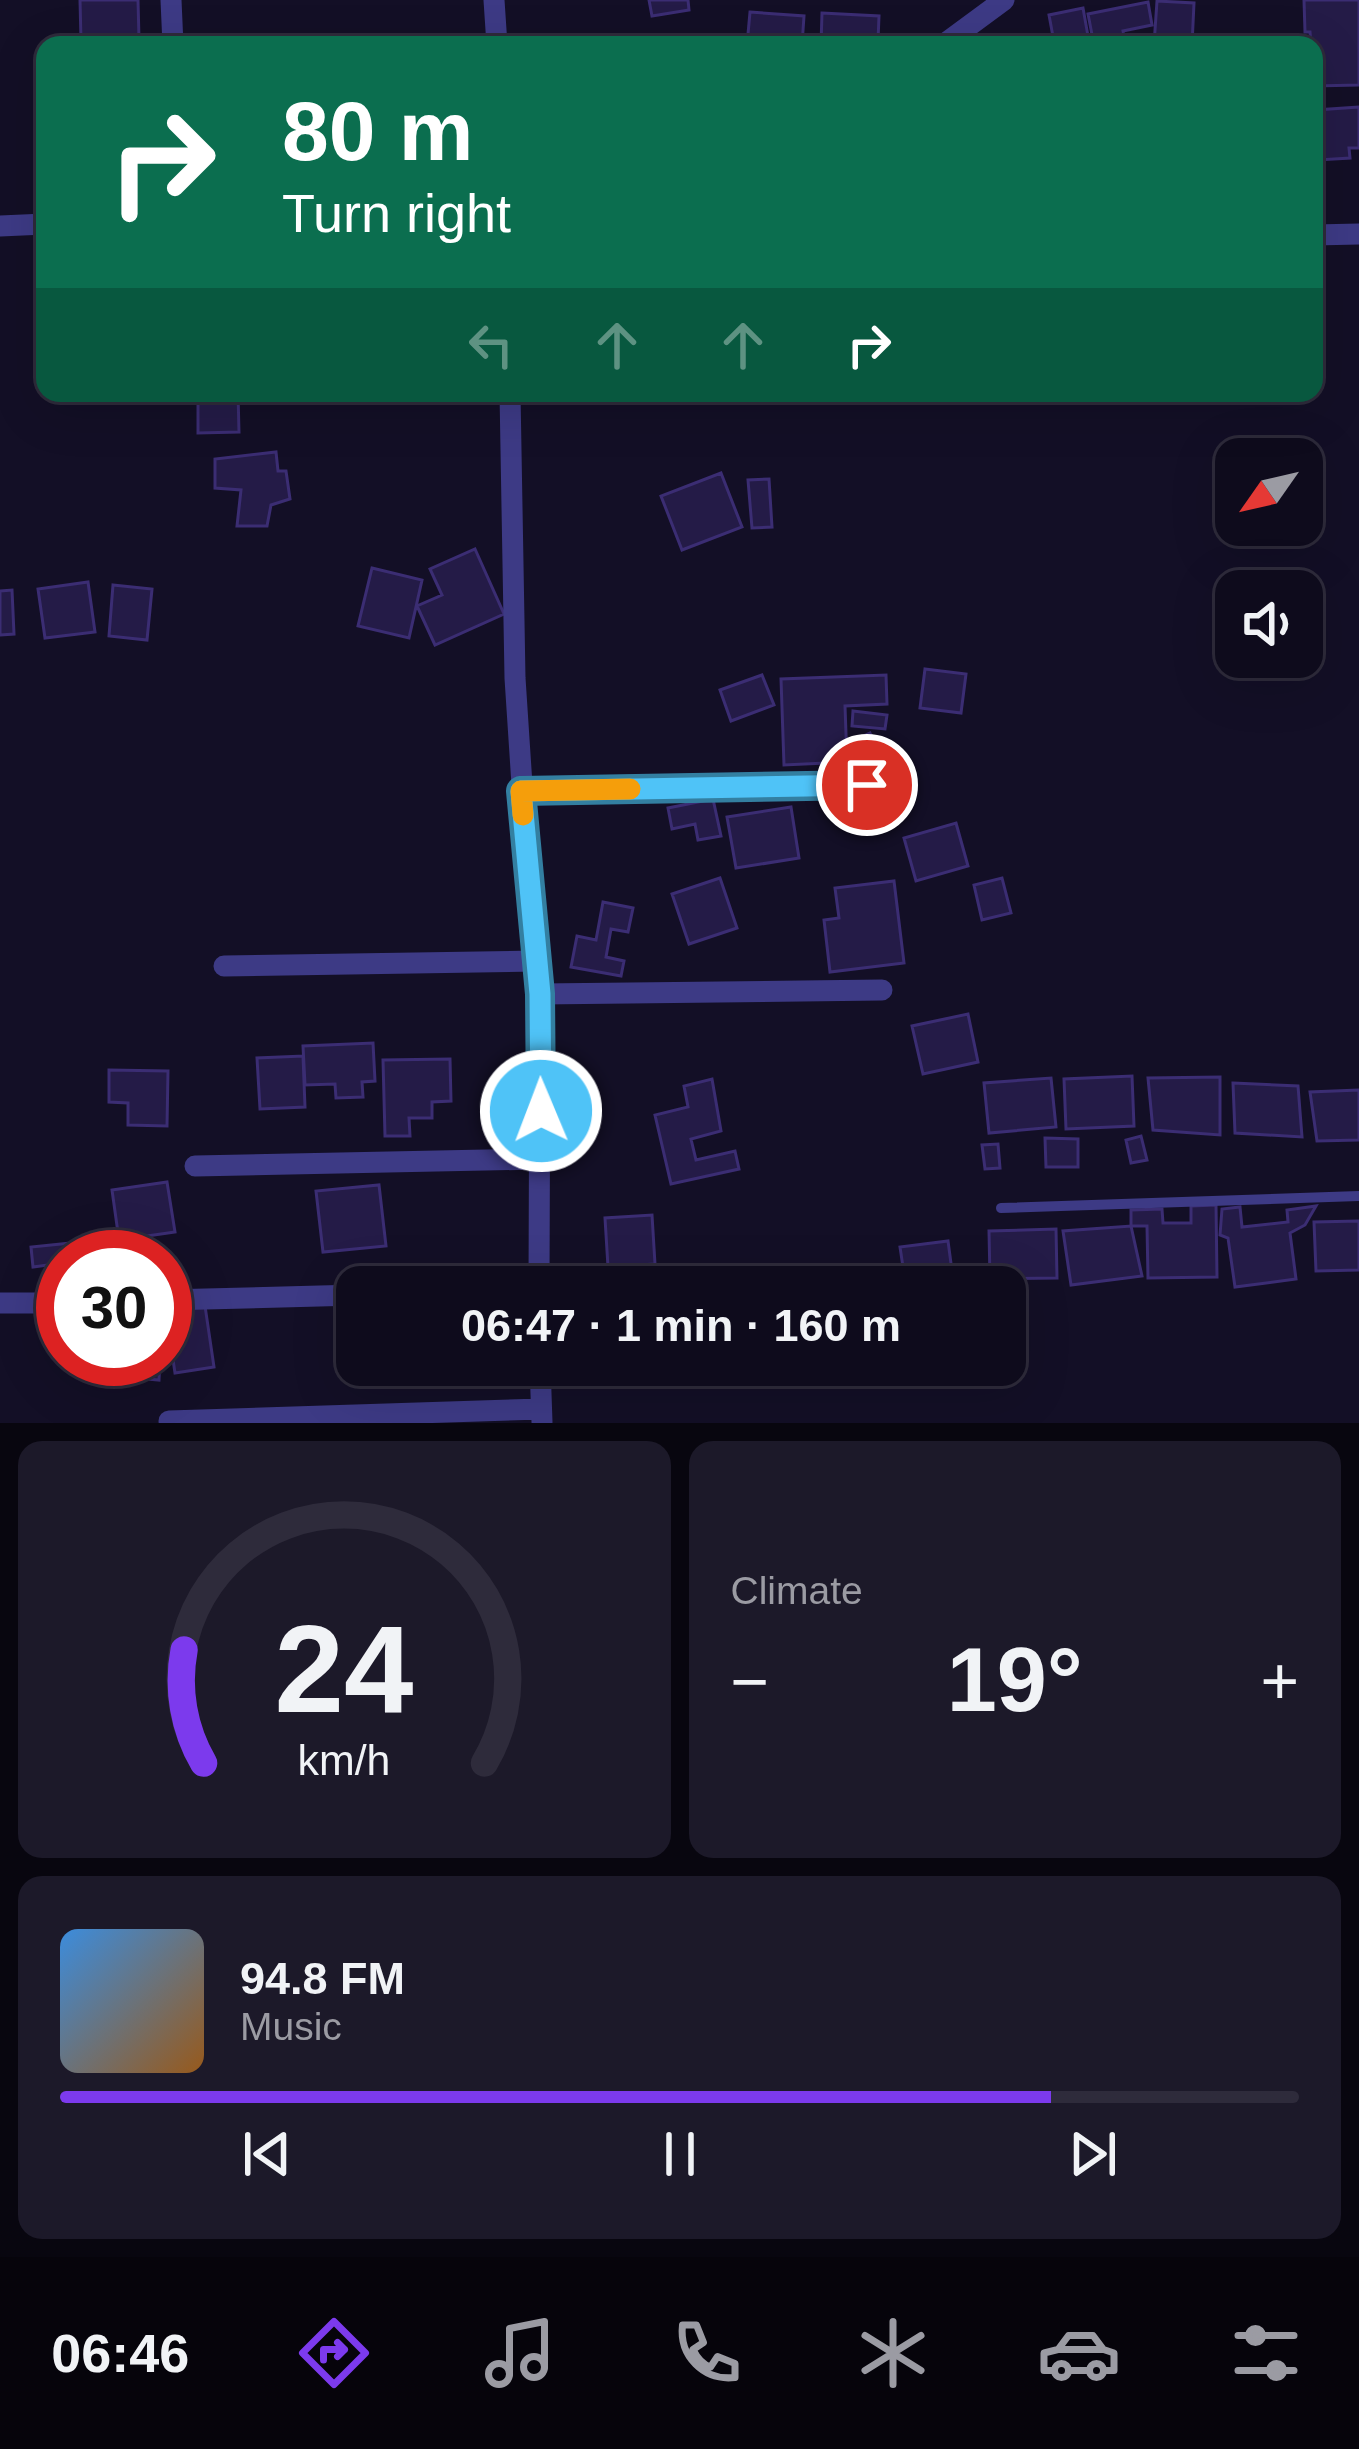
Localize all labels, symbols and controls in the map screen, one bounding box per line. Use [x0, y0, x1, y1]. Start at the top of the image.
icon: right [84, 84, 240, 240]
text: 80 m [282, 84, 473, 178]
text: Turn right [282, 183, 511, 243]
icon: left [458, 312, 524, 378]
icon: ahead [584, 312, 650, 378]
icon: ahead [710, 312, 776, 378]
icon: right [836, 312, 902, 378]
north arrow [1215, 438, 1323, 546]
map controls [1215, 438, 1323, 678]
button: sound [1215, 570, 1323, 678]
pin [816, 734, 918, 836]
icon: arrive [834, 752, 900, 818]
position arrow [478, 1048, 604, 1174]
speed limit sign: 30 [36, 1230, 192, 1386]
text: 06:47 · 1 min · 160 m [461, 1300, 901, 1351]
text: Climate [731, 1569, 863, 1612]
text: 24 [275, 1599, 414, 1738]
text: 19° [947, 1630, 1083, 1730]
text: − [731, 1644, 769, 1718]
text: + [1260, 1644, 1299, 1718]
text: km/h [298, 1735, 391, 1783]
text: 94.8 FM [240, 1953, 405, 2004]
text: Music [240, 2005, 342, 2048]
icon: previous [234, 2121, 300, 2187]
icon: pause [647, 2121, 713, 2187]
icon: next [1060, 2121, 1126, 2187]
icon: directions [292, 2311, 376, 2395]
icon: music [478, 2311, 562, 2395]
icon: phone [665, 2311, 749, 2395]
icon: climate [851, 2311, 935, 2395]
icon: car [1037, 2311, 1121, 2395]
icon: filters [1224, 2311, 1308, 2395]
text: 06:46 [51, 2323, 189, 2383]

